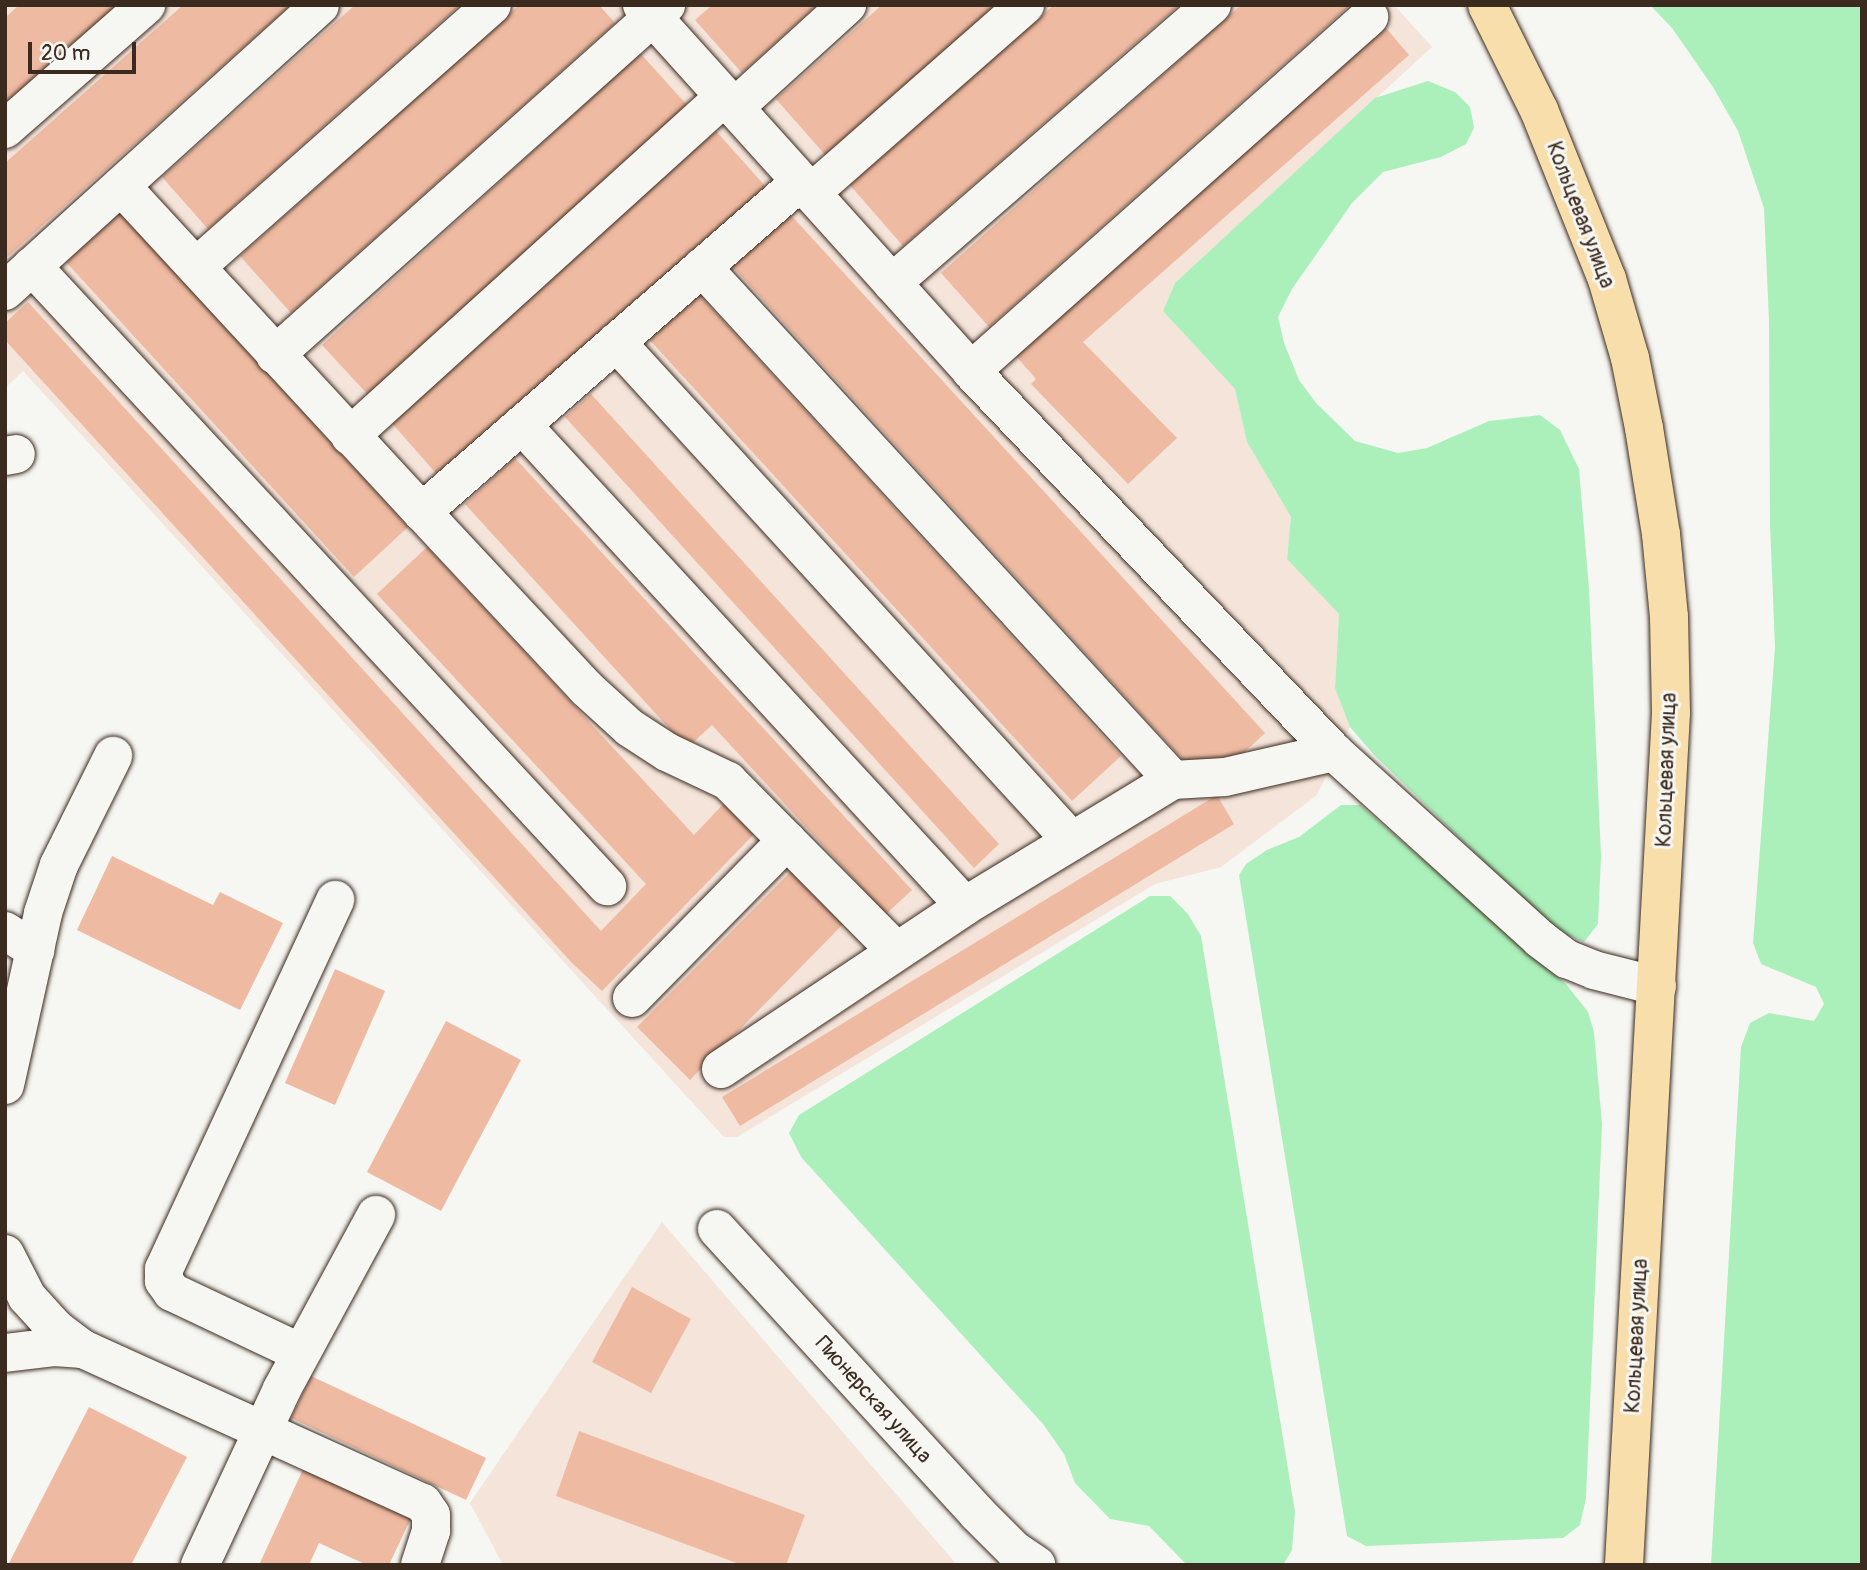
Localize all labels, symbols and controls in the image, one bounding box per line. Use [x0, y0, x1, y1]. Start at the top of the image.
scale bar [32, 28, 140, 72]
text: 20 m [41, 40, 90, 67]
street label: Кольцевая улица [1541, 138, 1619, 292]
street label: Кольцевая улица [1652, 692, 1682, 848]
street label: Кольцевая улица [1620, 1258, 1654, 1414]
street label: Пионерская улица [809, 1331, 937, 1469]

